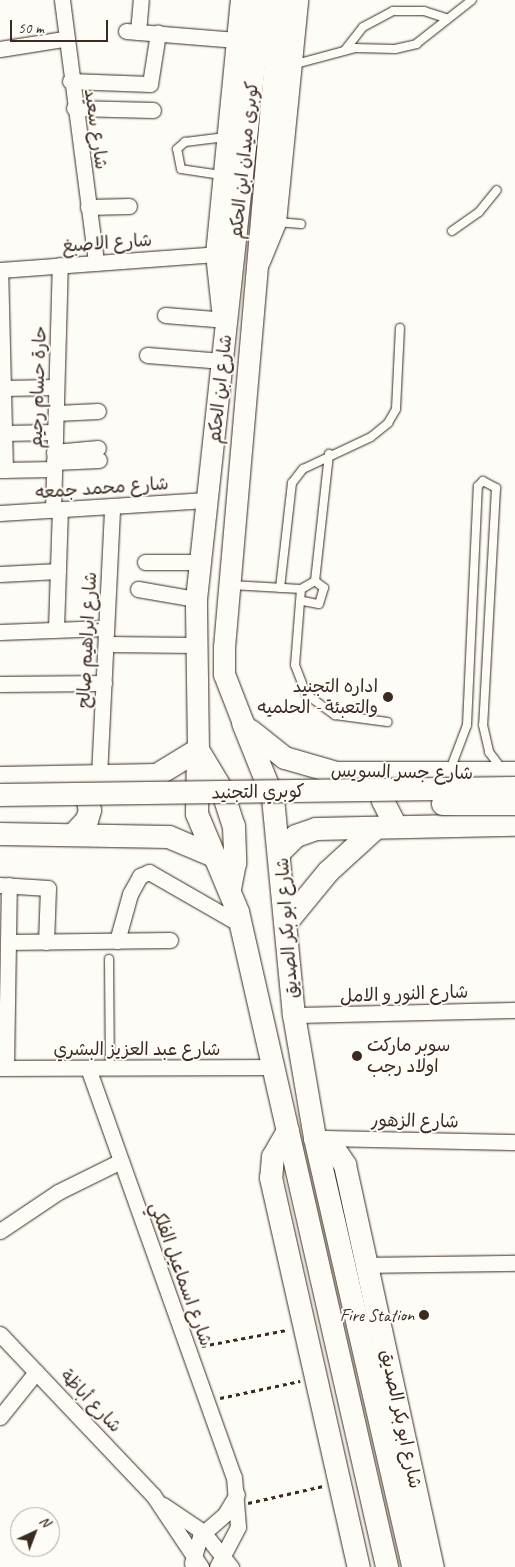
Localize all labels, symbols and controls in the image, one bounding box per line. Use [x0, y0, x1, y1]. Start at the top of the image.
scale bar [12, 10, 110, 42]
text: 50 m [18, 19, 44, 38]
street label: كوبرى ميدان ابن الحكم [225, 80, 263, 240]
street label: شارع سعيد [80, 87, 112, 171]
street label: شارع الاصبغ [61, 229, 153, 257]
street label: حارة حسام رحيم [25, 325, 51, 449]
street label: شارع ابن الحكم [204, 333, 236, 445]
street label: شارع محمد جمعه [35, 473, 169, 503]
street label: شارع ابراهيم صالح [73, 571, 101, 709]
place label: اداره التجنيد والتعبئة - الحلميه [258, 676, 378, 719]
marker: اداره التجنيد والتعبئة - الحلميه [382, 691, 394, 703]
street label: شارع جسر السويس [331, 760, 473, 784]
street label: كوبري التجنيد [211, 780, 305, 804]
street label: شارع ابو بكر الصديق [271, 857, 303, 999]
street label: شارع النور و الامل [339, 981, 469, 1007]
place label: سوبر ماركت اولاد رجب [367, 1035, 450, 1078]
street label: شارع عبد العزيز البشري [53, 1038, 221, 1060]
marker: سوبر ماركت اولاد رجب [351, 1050, 363, 1062]
street label: شارع الزهور [371, 1109, 459, 1133]
street label: شارع اسماعيل الفلكي [145, 1199, 217, 1349]
place label: Fire Station [339, 1304, 414, 1326]
marker: Fire Station [418, 1309, 430, 1321]
street label: شارع ابو بكر الصديق [376, 1348, 426, 1490]
street label: شارع أباظة [56, 1365, 126, 1437]
north arrow [10, 1507, 60, 1557]
text: N [36, 1512, 54, 1531]

